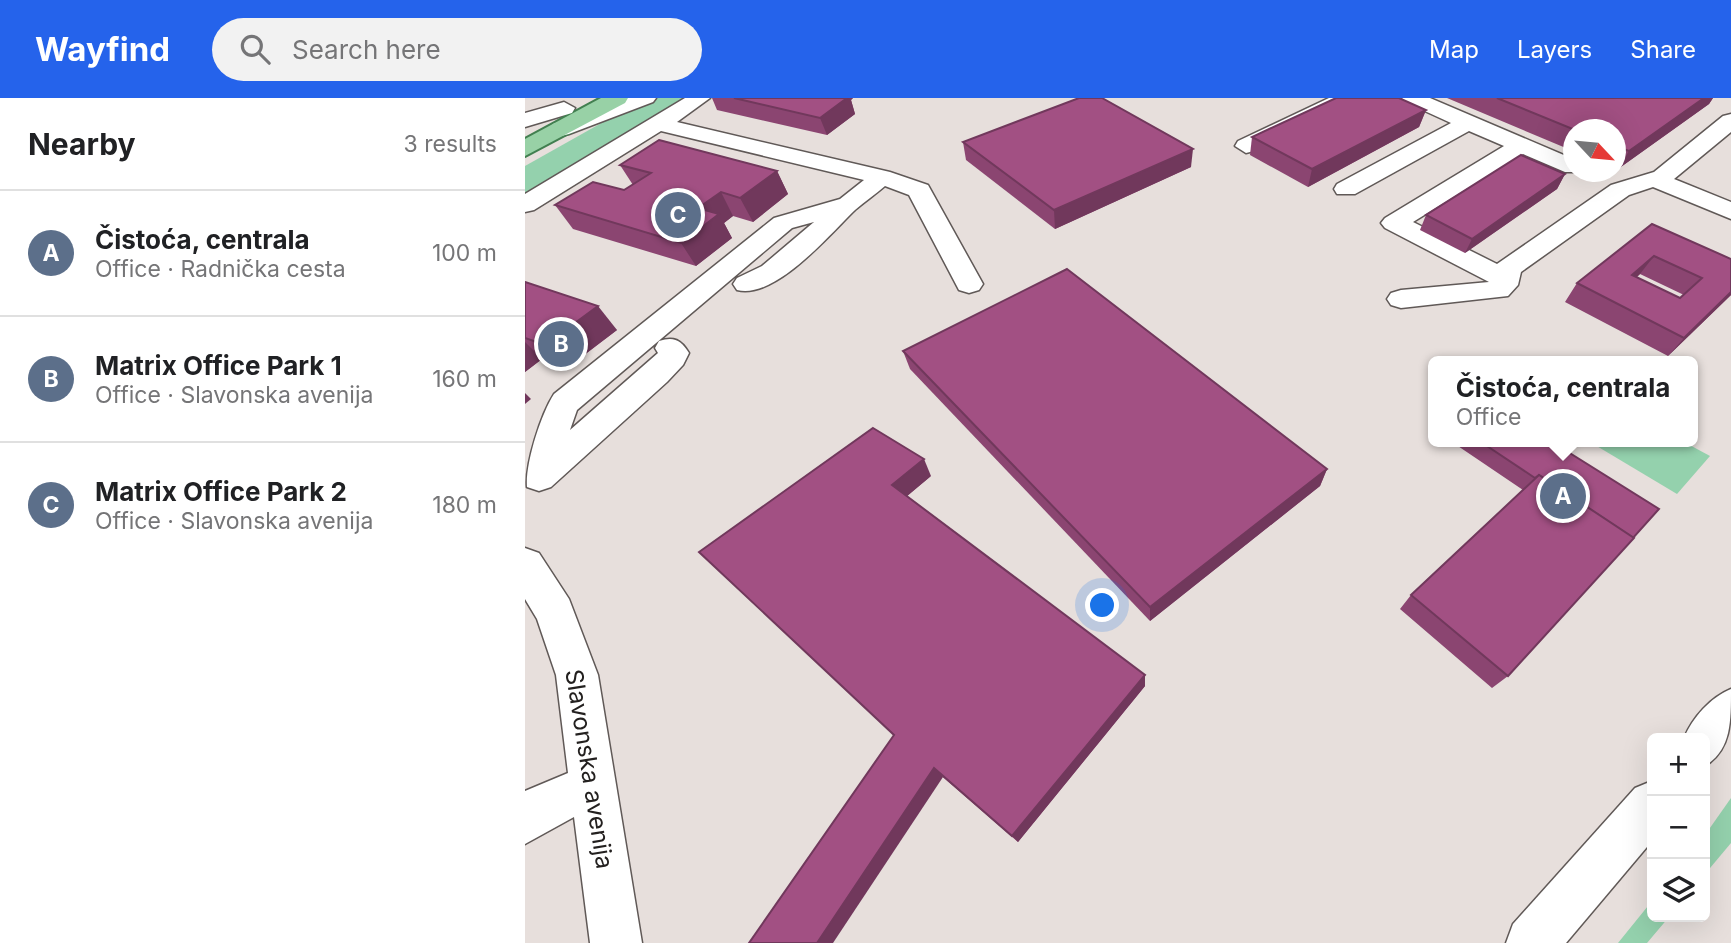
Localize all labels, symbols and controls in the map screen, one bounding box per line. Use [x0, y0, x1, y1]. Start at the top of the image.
search box [212, 18, 702, 81]
text: Wayfind [35, 29, 170, 69]
icon: search [236, 30, 274, 68]
text: Search here [292, 34, 441, 65]
text: Map [1429, 35, 1479, 64]
text: Layers [1517, 35, 1592, 64]
text: Share [1630, 35, 1696, 64]
north arrow [1563, 119, 1626, 182]
text: Nearby [28, 126, 136, 162]
text: 3 results [404, 130, 497, 158]
pin: C [655, 189, 701, 241]
text: Čistoća, centrala [95, 224, 310, 255]
text: A [42, 239, 60, 267]
text: 100 m [432, 239, 497, 267]
text: Office · Radnička cesta [95, 255, 346, 283]
pin: B [538, 318, 584, 370]
text: Matrix Office Park 1 [95, 350, 342, 381]
popup [1428, 356, 1698, 447]
text: B [43, 365, 59, 393]
text: 160 m [432, 365, 497, 393]
text: Čistoća, centrala [1456, 372, 1670, 403]
text: Office · Slavonska avenija [95, 381, 373, 409]
text: Office [1456, 403, 1521, 431]
pin: A [1540, 470, 1586, 522]
text: Matrix Office Park 2 [95, 476, 347, 507]
text: C [42, 491, 60, 519]
text: 180 m [432, 491, 497, 519]
text: Office · Slavonska avenija [95, 507, 373, 535]
your location [1085, 588, 1119, 622]
street label: Slavonska avenija [559, 667, 620, 871]
map controls [1647, 733, 1710, 922]
button: + [1647, 733, 1710, 796]
button: − [1647, 796, 1710, 859]
button: layers [1647, 859, 1710, 922]

